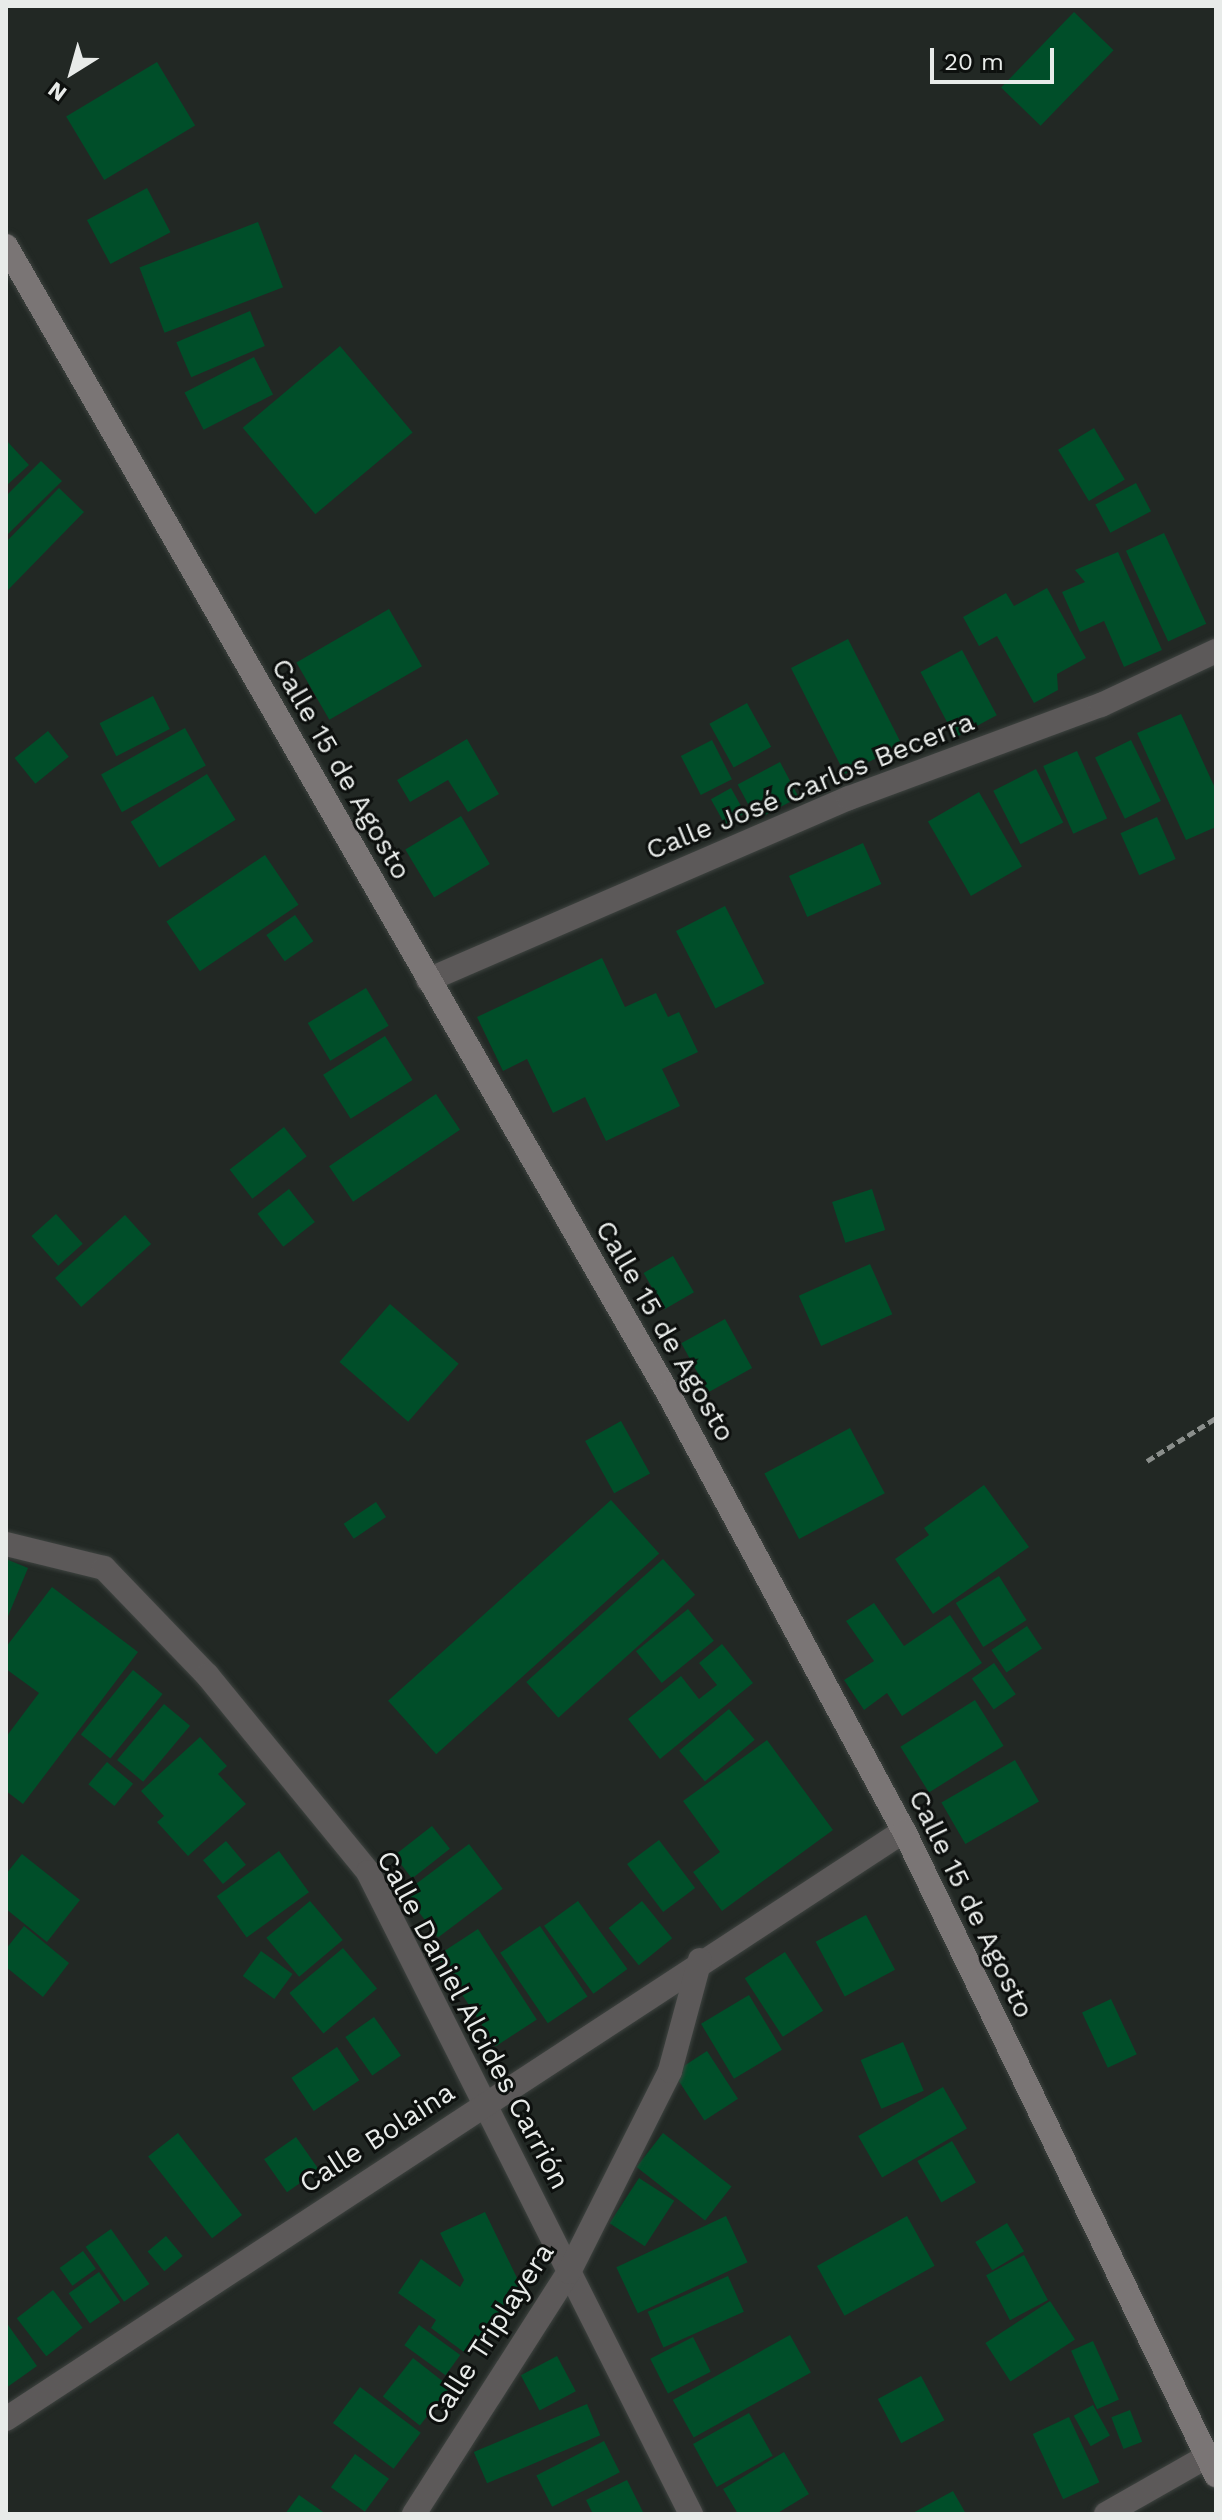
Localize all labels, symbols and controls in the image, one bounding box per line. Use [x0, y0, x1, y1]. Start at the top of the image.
north arrow [32, 32, 112, 112]
scale bar [934, 32, 1058, 82]
text: 20 m [944, 48, 1004, 76]
text: N [43, 77, 71, 106]
street label: Calle 15 de Agosto [264, 652, 418, 886]
street label: Calle José Carlos Becerra [641, 705, 979, 867]
street label: Calle 15 de Agosto [588, 1214, 742, 1448]
street label: Calle 15 de Agosto [901, 1784, 1041, 2024]
street label: Calle Daniel Alcides Carrión [369, 1844, 577, 2196]
street label: Calle Bolaina [293, 2075, 461, 2201]
street label: Calle Triplayera [419, 2237, 561, 2431]

